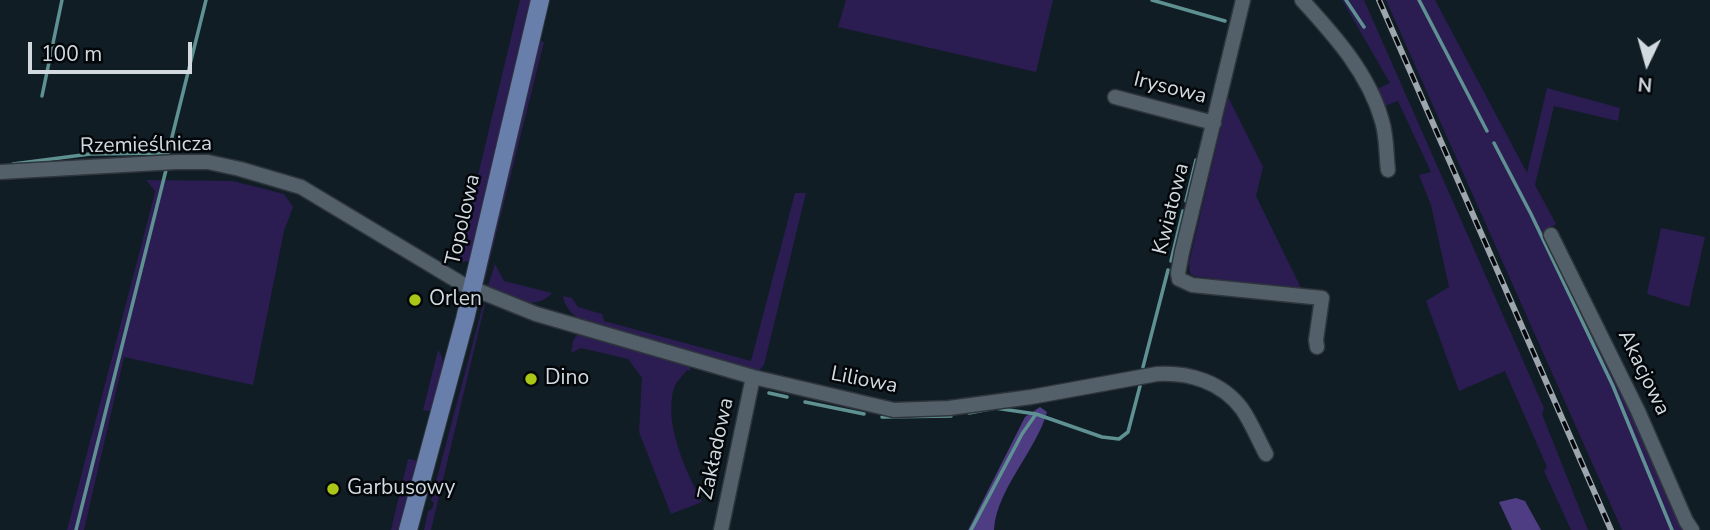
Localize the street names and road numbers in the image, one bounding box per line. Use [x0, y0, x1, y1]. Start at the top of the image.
street label: Irysowa [1131, 68, 1209, 110]
street label: Rzemieślnicza [80, 132, 212, 160]
street label: Kwiatowa [1148, 161, 1196, 257]
street label: Topolowa [441, 172, 487, 268]
street label: Akacjowa [1612, 326, 1674, 420]
street label: Liliowa [828, 362, 900, 400]
street label: Zakładowa [694, 396, 740, 502]

